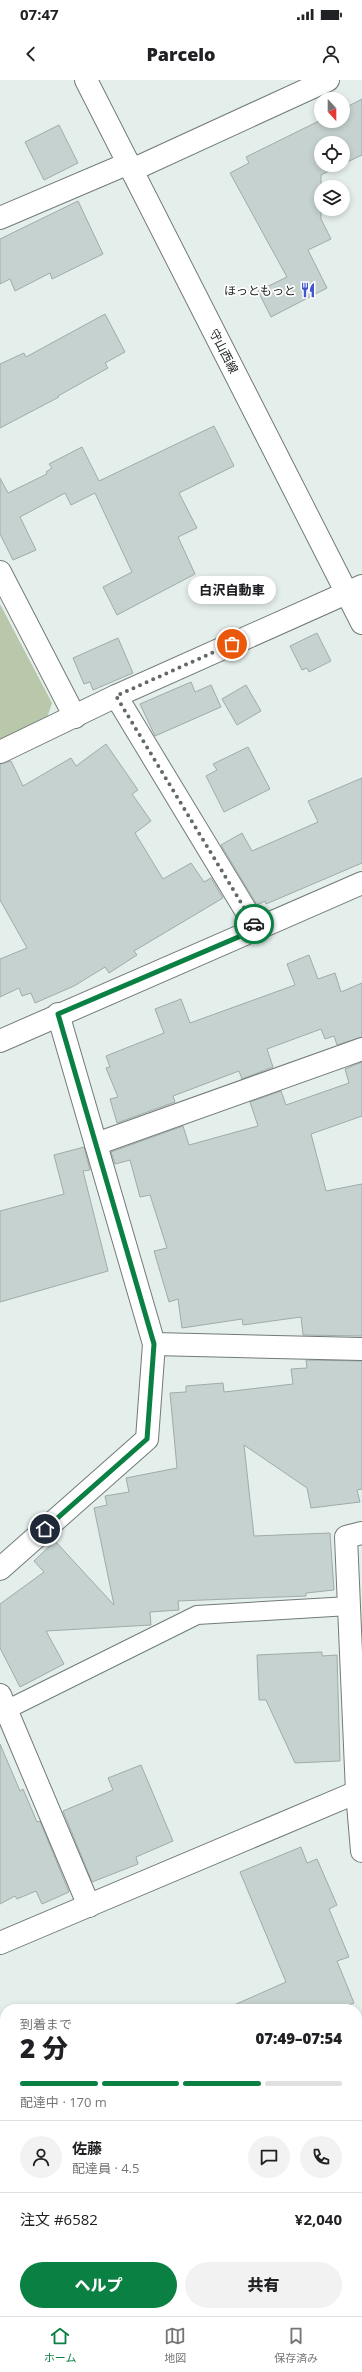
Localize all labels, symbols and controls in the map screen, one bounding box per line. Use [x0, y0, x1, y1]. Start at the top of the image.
text: 07:47 [20, 4, 59, 24]
text: Parcelo [146, 42, 216, 66]
icon: back [20, 43, 42, 65]
icon: person [320, 43, 342, 65]
north arrow [314, 92, 350, 128]
map controls [314, 92, 350, 216]
button: locate [314, 136, 350, 172]
button: layers [314, 180, 350, 216]
restaurant icon: ほっともっと [299, 281, 317, 299]
place label: ほっともっと [224, 282, 296, 299]
street label: 守山西線 [206, 326, 242, 376]
callout: 白沢自動車 [188, 576, 276, 604]
text: 白沢自動車 [199, 581, 265, 599]
pin [215, 627, 249, 661]
icon: bag [221, 633, 243, 655]
courier [234, 904, 274, 944]
icon: car [243, 913, 265, 935]
pin [28, 1512, 62, 1546]
icon: home [34, 1518, 56, 1540]
text: 到着まで [20, 2015, 72, 2033]
text: 07:49–07:54 [256, 2028, 342, 2048]
text: 2 分 [20, 2030, 68, 2066]
text: 配達中 · 170 m [20, 2093, 107, 2111]
button: person [20, 2136, 62, 2178]
button: chat [248, 2136, 290, 2178]
button: phone [300, 2136, 342, 2178]
text: 佐藤 [72, 2138, 102, 2158]
text: 配達員 · 4.5 [72, 2159, 139, 2177]
text: 注文 #6582 [20, 2209, 98, 2229]
text: ¥2,040 [295, 2209, 342, 2229]
button: ヘルプ [20, 2262, 177, 2308]
button: 共有 [185, 2262, 342, 2308]
tab: ホーム [44, 2325, 77, 2365]
tab: 地図 [164, 2325, 186, 2365]
tab: 保存済み [274, 2325, 318, 2365]

